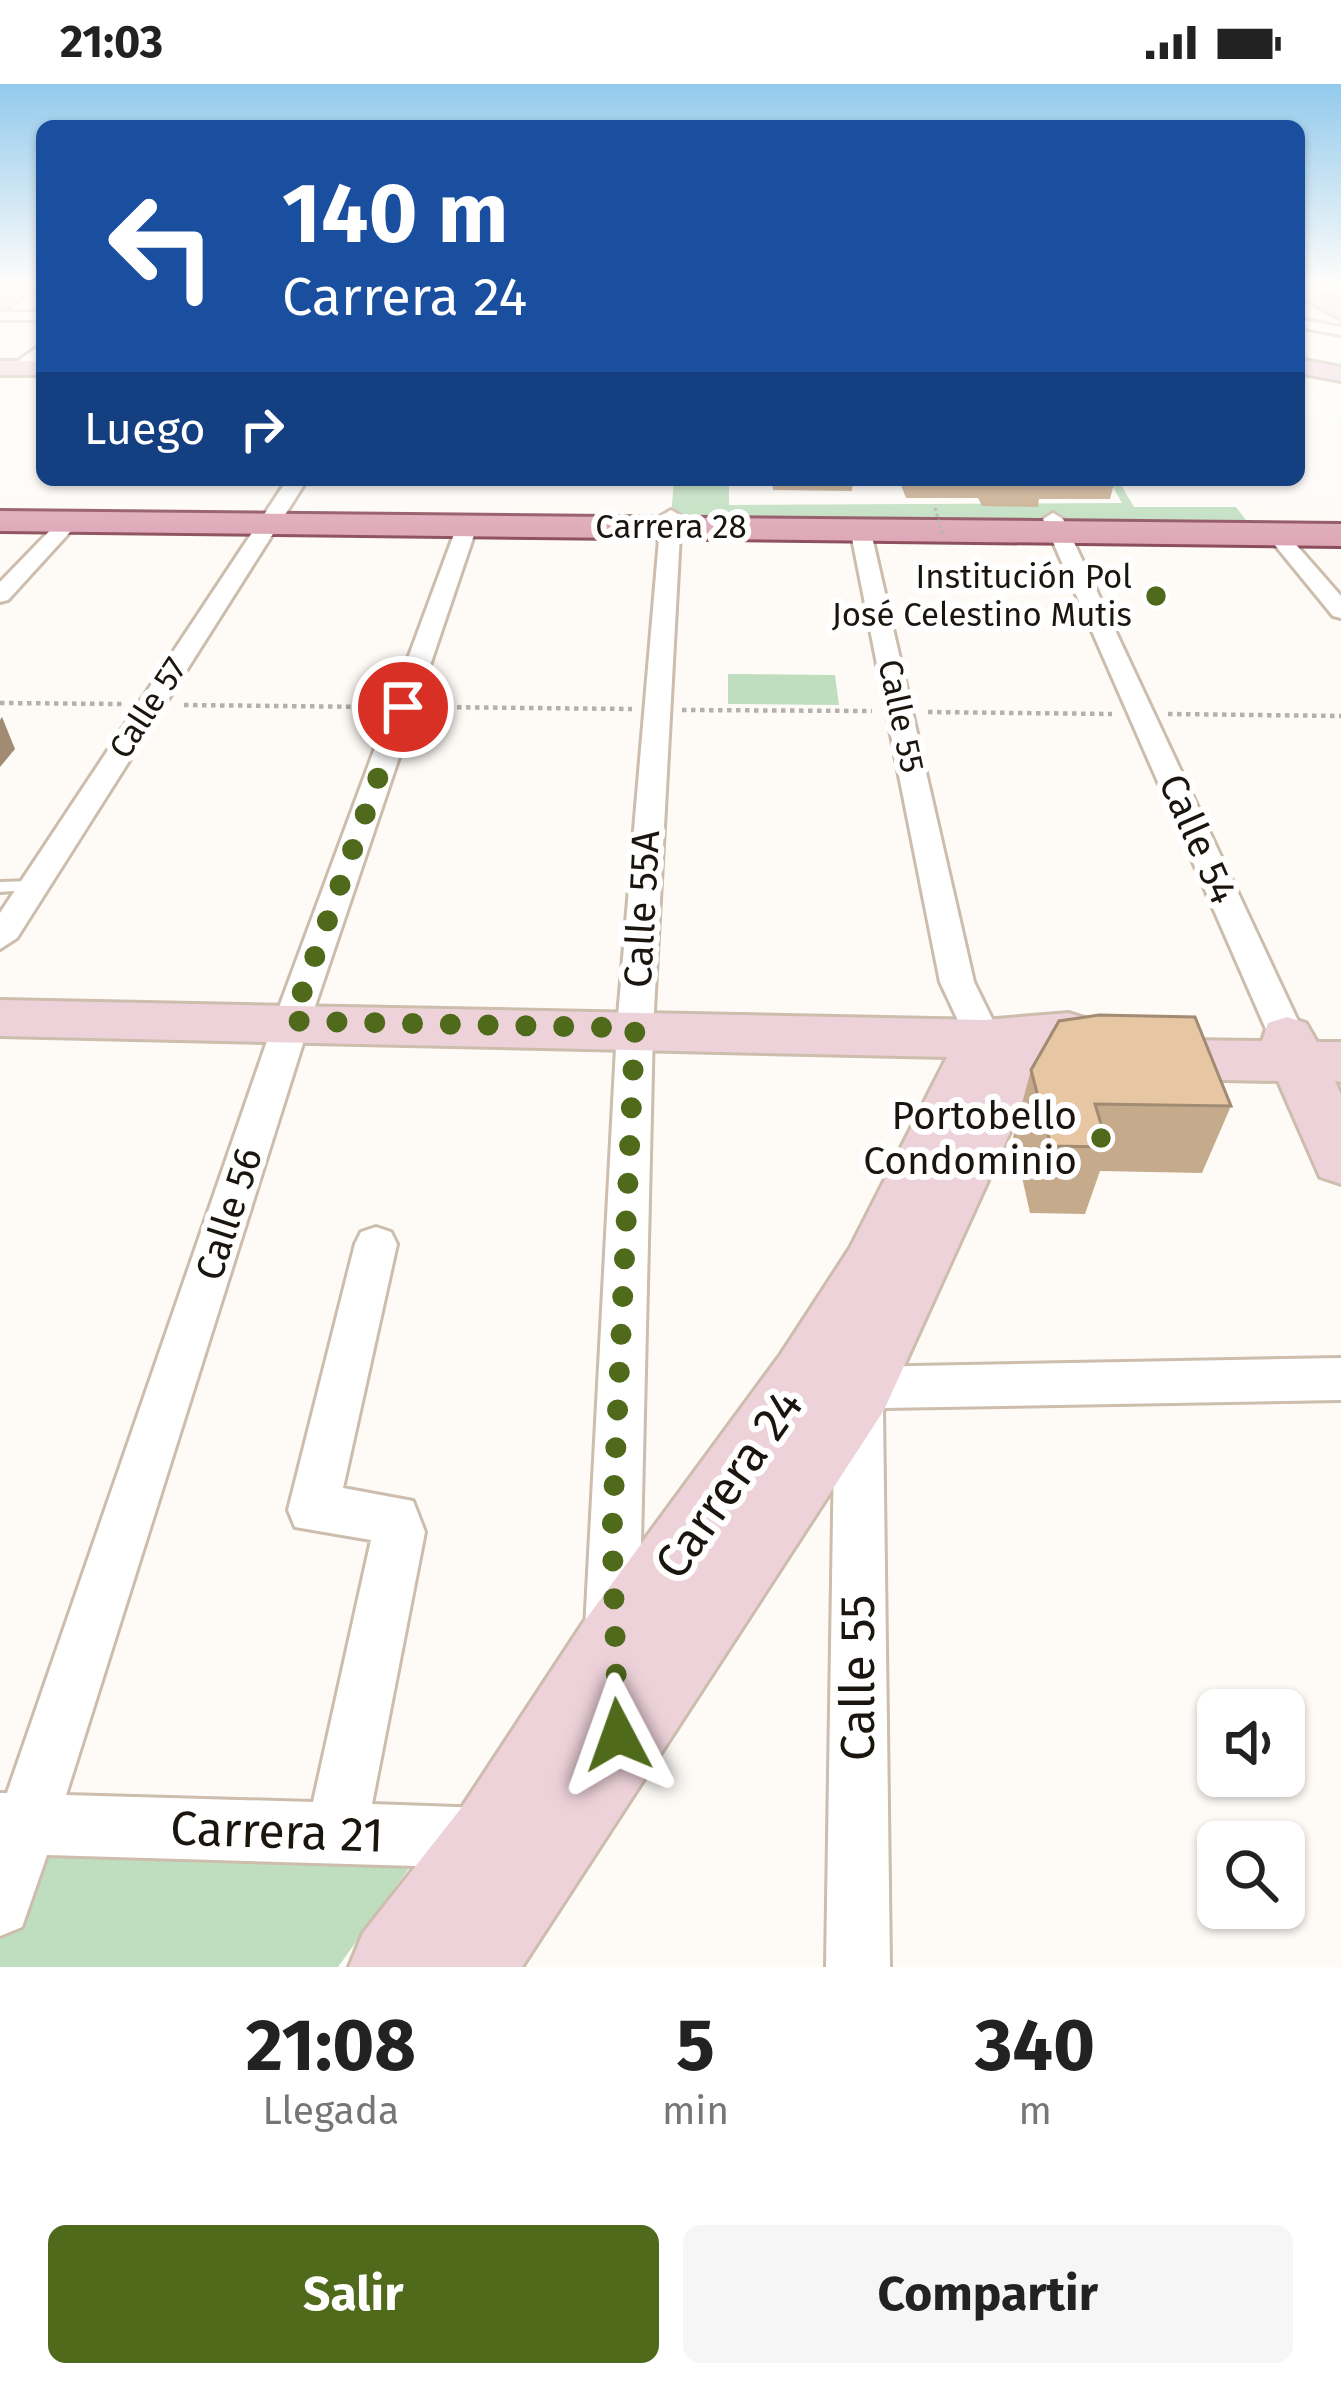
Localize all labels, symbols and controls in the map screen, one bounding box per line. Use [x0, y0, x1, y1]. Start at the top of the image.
text: 21:03 [60, 15, 163, 69]
text: 140 m [282, 163, 508, 264]
icon: left [84, 168, 240, 324]
text: Carrera 24 [282, 265, 527, 329]
icon: right [229, 396, 295, 462]
text: Luego [84, 402, 205, 456]
street label: Carrera 28 [595, 507, 747, 547]
place label: Institución Pol José Celestino Mutis [832, 557, 1132, 635]
marker: Institución Pol José Celestino Mutis [1143, 583, 1169, 609]
street label: Calle 57 [101, 650, 195, 766]
pin [352, 656, 454, 758]
street label: Calle 55 [870, 656, 932, 776]
icon: arrive [370, 674, 436, 740]
street label: Calle 54 [1149, 767, 1247, 911]
street label: Calle 55A [615, 828, 669, 989]
place label: Portobello Condominio [863, 1093, 1077, 1184]
marker: Portobello Condominio [1088, 1125, 1114, 1151]
street label: Calle 56 [186, 1142, 272, 1286]
street label: Carrera 24 [643, 1378, 815, 1590]
street label: Calle 55 [829, 1595, 887, 1761]
position arrow [555, 1672, 681, 1798]
map controls [1197, 1689, 1305, 1929]
button: sound [1197, 1689, 1305, 1797]
street label: Carrera 21 [169, 1799, 385, 1865]
button: search [1197, 1821, 1305, 1929]
text: 21:08 [246, 2003, 416, 2089]
text: 5 [676, 2003, 715, 2089]
text: 340 [975, 2003, 1095, 2089]
text: Llegada [263, 2088, 399, 2134]
text: min [662, 2088, 729, 2134]
text: m [1018, 2088, 1052, 2134]
button: Salir [48, 2225, 659, 2363]
button: Compartir [683, 2225, 1293, 2363]

